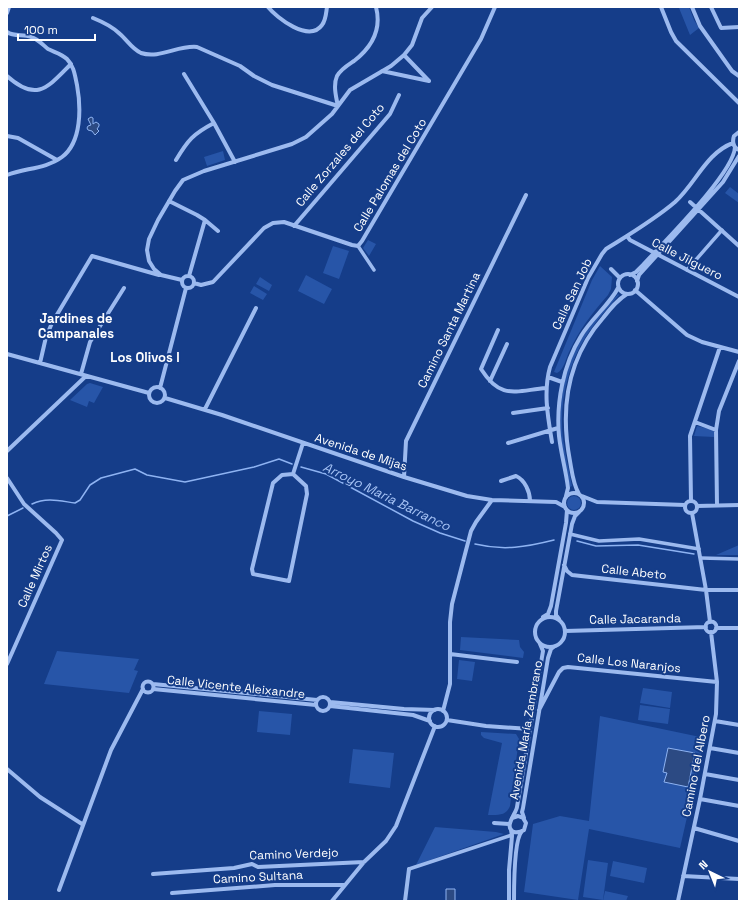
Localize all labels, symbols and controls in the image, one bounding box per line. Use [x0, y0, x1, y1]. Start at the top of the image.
scale bar [18, 16, 95, 42]
text: 100 m [24, 22, 58, 38]
street label: Calle Zorzales del Coto [292, 100, 388, 210]
street label: Calle Palomas del Coto [350, 115, 430, 235]
street label: Calle Jilguero [649, 234, 725, 284]
street label: Calle San Job [548, 255, 596, 332]
street label: Camino Santa Martina [414, 269, 484, 391]
district label: Jardines de Campanales [38, 310, 114, 342]
district label: Los Olivos I [110, 349, 180, 366]
street label: Avenida de Mijas [313, 430, 409, 474]
water label: Arroyo Maria Barranco [320, 458, 454, 535]
street label: Calle Mirtos [14, 542, 56, 610]
street label: Calle Abeto [601, 561, 667, 583]
street label: Calle Jacaranda [589, 610, 681, 628]
street label: Calle Los Naranjos [576, 650, 682, 676]
street label: Avenida María Zambrano [506, 659, 546, 801]
street label: Calle Vicente Aleixandre [166, 672, 306, 702]
street label: Camino del Albero [678, 714, 714, 818]
street label: Camino Verdejo [249, 844, 339, 864]
north arrow [690, 852, 730, 892]
text: N [696, 857, 711, 872]
street label: Camino Sultana [213, 867, 303, 887]

